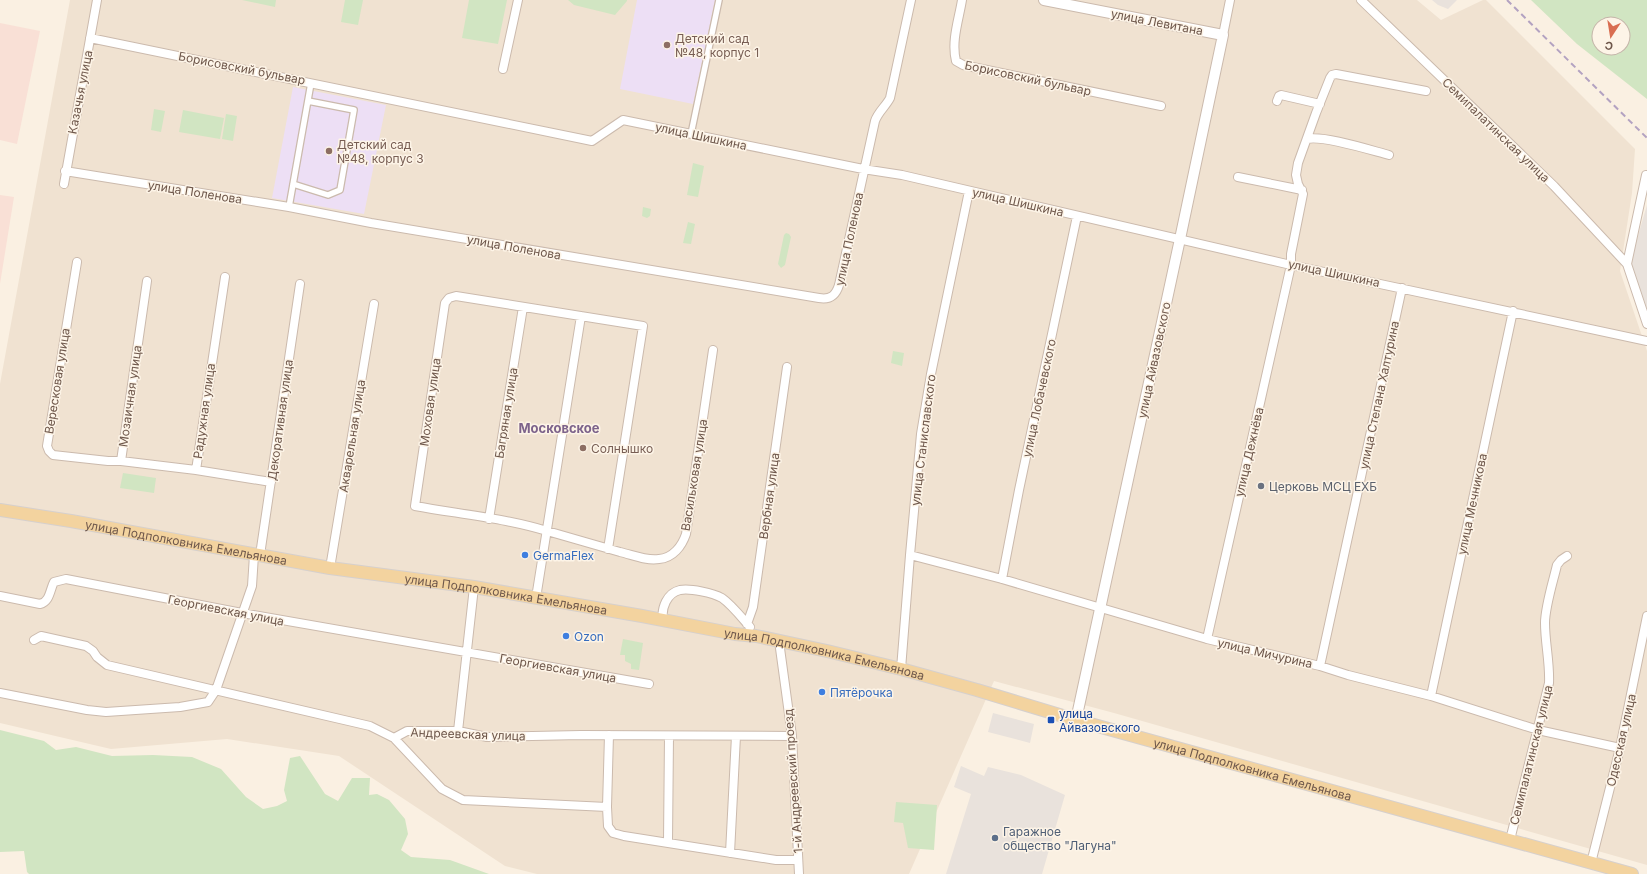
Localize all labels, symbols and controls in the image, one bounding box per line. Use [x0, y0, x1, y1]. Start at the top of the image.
street label: улица Левитана [1110, 6, 1204, 38]
north arrow [1591, 16, 1631, 56]
place label: Детский сад №48, корпус 1 [675, 31, 759, 60]
text: С [1603, 38, 1614, 53]
marker: Детский сад №48, корпус 1 [662, 40, 672, 50]
street label: Борисовский бульвар [177, 48, 307, 88]
street label: Казачья улица [65, 49, 95, 135]
street label: Борисовский бульвар [963, 57, 1093, 99]
street label: Семипалатинская улица [1439, 75, 1553, 185]
street label: улица Шишкина [654, 119, 748, 153]
place label: Детский сад №48, корпус 3 [337, 137, 424, 166]
marker: Детский сад №48, корпус 3 [324, 146, 334, 156]
street label: улица Поленова [147, 177, 243, 207]
street label: улица Шишкина [971, 184, 1065, 220]
street label: улица Поленова [832, 191, 866, 287]
street label: улица Поленова [466, 231, 562, 263]
street label: улица Шишкина [1287, 256, 1381, 290]
street label: улица Айвазовского [1134, 300, 1174, 420]
street label: улица Степана Халтурина [1356, 319, 1402, 471]
street label: Вересковая улица [41, 327, 73, 435]
street label: улица Лобачевского [1019, 337, 1059, 459]
street label: Мозаичная улица [115, 344, 145, 448]
street label: Моховая улица [416, 357, 444, 447]
street label: Декоративная улица [264, 359, 296, 481]
street label: Радужная улица [190, 362, 218, 460]
street label: Багряная улица [491, 366, 521, 460]
street label: улица Станиславского [907, 373, 939, 507]
street label: Акварельная улица [336, 378, 368, 494]
street label: улица Дежнёва [1231, 406, 1267, 498]
street label: Васильковая улица [678, 418, 710, 532]
district label: Московское [518, 420, 600, 436]
place label: Солнышко [591, 441, 653, 456]
marker: Солнышко [578, 443, 588, 453]
street label: Вербная улица [756, 452, 782, 540]
street label: улица Мечникова [1454, 452, 1490, 556]
place label: Церковь МСЦ ЕХБ [1269, 479, 1377, 494]
marker: Церковь МСЦ ЕХБ [1256, 481, 1266, 491]
street label: улица Подполковника Емельянова [84, 516, 288, 568]
place label: GermaFlex [533, 548, 595, 563]
marker: GermaFlex [520, 550, 530, 560]
street label: улица Подполковника Емельянова [404, 570, 608, 617]
street label: Георгиевская улица [167, 591, 285, 629]
street label: улица Подполковника Емельянова [723, 625, 926, 683]
place label: Ozon [574, 629, 604, 644]
marker: Ozon [561, 631, 571, 641]
street label: улица Мичурина [1216, 635, 1314, 671]
street label: Георгиевская улица [499, 650, 617, 686]
street label: Семипалатинская улица [1506, 683, 1556, 827]
place label: Пятёрочка [830, 685, 893, 700]
marker: Пятёрочка [817, 687, 827, 697]
street label: Одесская улица [1603, 692, 1639, 788]
place label: улица Айвазовского [1059, 706, 1140, 735]
street label: 1-й Андреевский проезд [780, 708, 806, 854]
marker: улица Айвазовского [1046, 715, 1056, 725]
street label: Андреевская улица [410, 724, 526, 744]
street label: улица Подполковника Емельянова [1152, 734, 1353, 804]
place label: Гаражное общество "Лагуна" [1003, 824, 1117, 853]
marker: Гаражное общество "Лагуна" [990, 833, 1000, 843]

